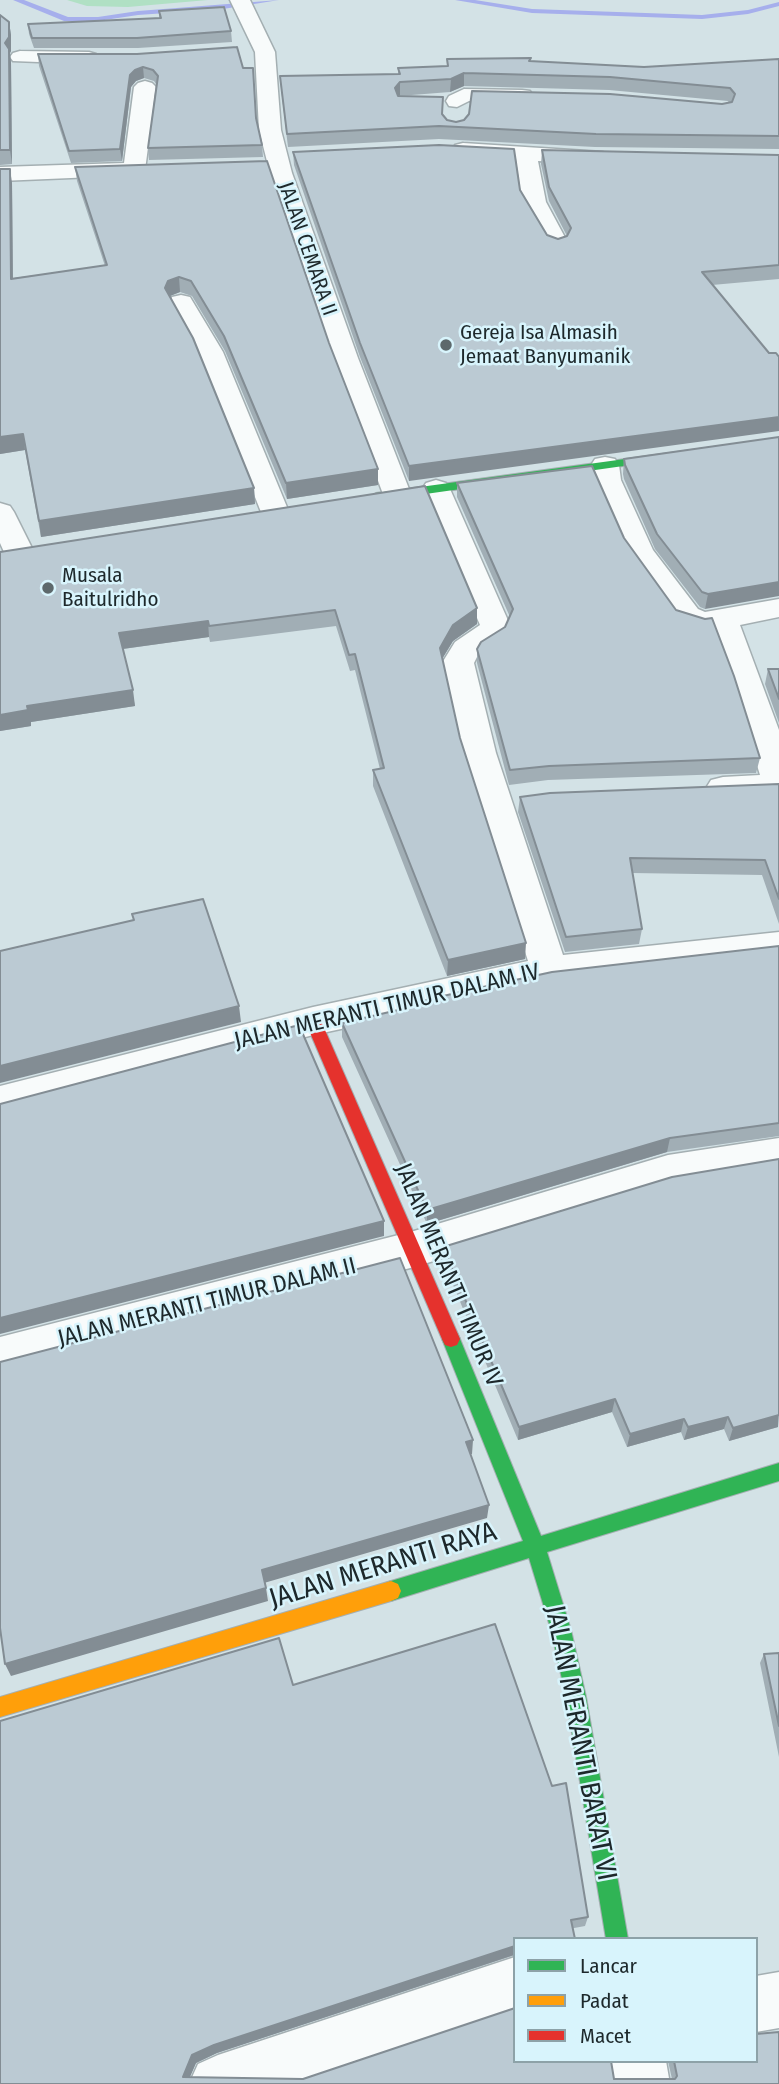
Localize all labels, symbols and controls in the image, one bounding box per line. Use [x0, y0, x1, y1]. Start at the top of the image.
street label: JALAN CEMARA II [272, 179, 342, 319]
place label: Gereja Isa Almasih Jemaat Banyumanik [460, 320, 630, 370]
marker: Gereja Isa Almasih Jemaat Banyumanik [438, 337, 454, 353]
place label: Musala Baitulridho [62, 563, 158, 613]
marker: Musala Baitulridho [40, 580, 56, 596]
street label: JALAN MERANTI TIMUR DALAM IV [232, 958, 542, 1056]
street label: JALAN MERANTI TIMUR IV [388, 1159, 508, 1391]
street label: JALAN MERANTI TIMUR DALAM II [55, 1252, 359, 1354]
street label: JALAN MERANTI RAYA [265, 1515, 501, 1617]
street label: JALAN MERANTI BARAT VI [537, 1603, 623, 1883]
legend [513, 1937, 758, 2063]
text: Lancar [580, 1953, 637, 1979]
text: Padat [580, 1988, 629, 2014]
text: Macet [580, 2023, 631, 2049]

